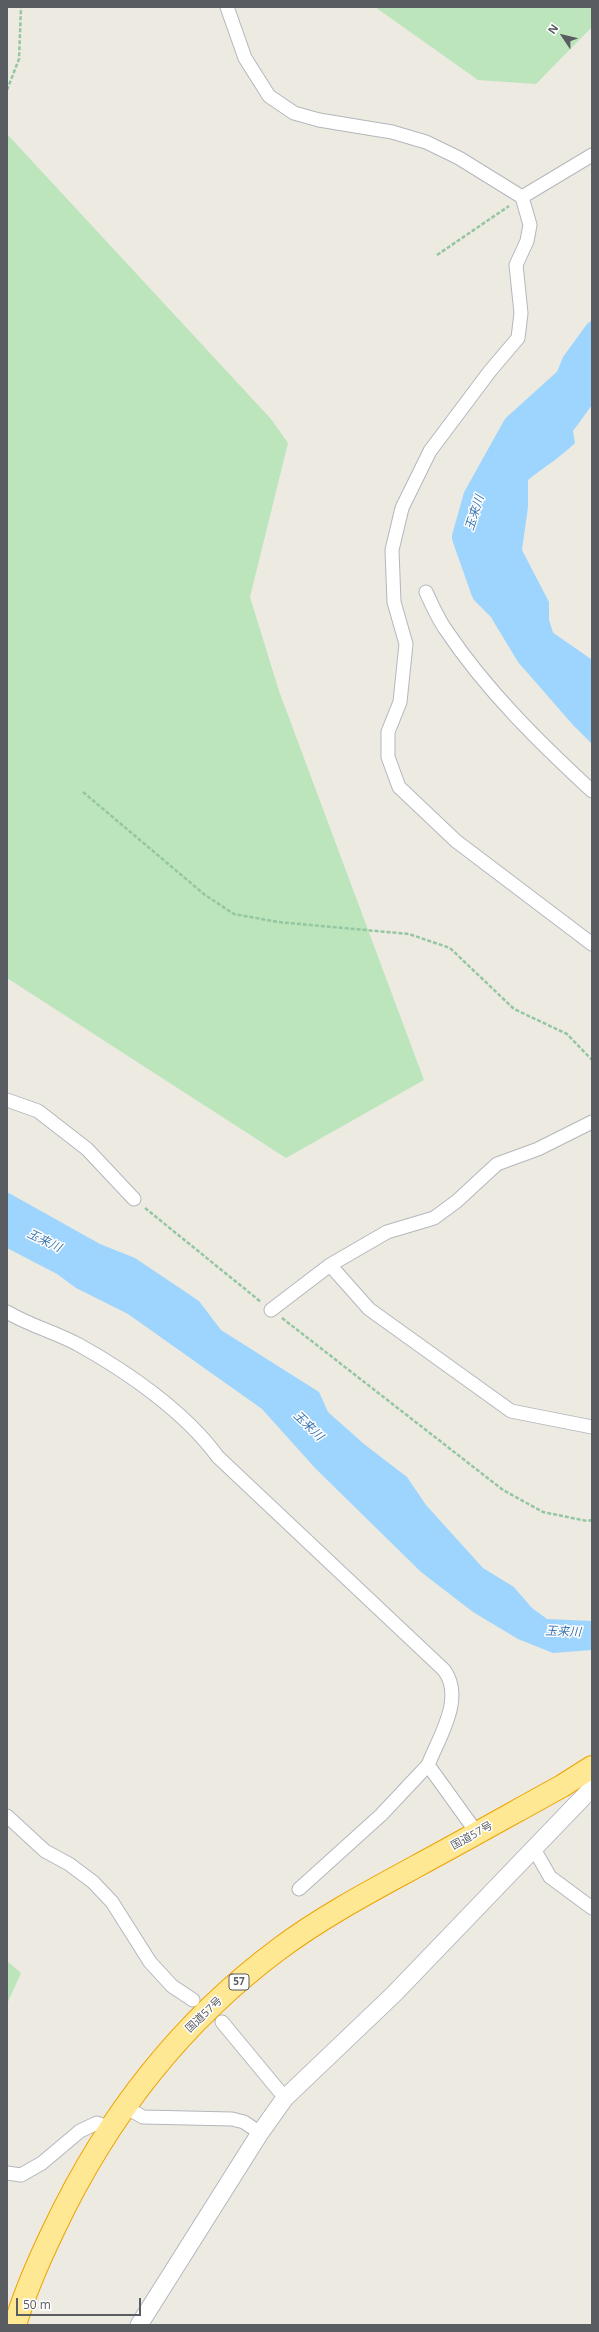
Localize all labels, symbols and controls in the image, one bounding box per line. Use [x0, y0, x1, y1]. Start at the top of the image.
north arrow [543, 16, 583, 56]
text: N [544, 21, 561, 37]
water label: 玉来川 [463, 494, 487, 532]
water label: 玉来川 [25, 1227, 63, 1255]
water label: 玉来川 [290, 1408, 326, 1444]
water label: 玉来川 [545, 1624, 581, 1640]
street label: 国道57号 [449, 1819, 495, 1853]
road number: 57 [229, 1974, 249, 1990]
street label: 国道57号 [183, 1994, 225, 2036]
scale bar [18, 2290, 143, 2316]
text: 50 m [23, 2296, 51, 2313]

